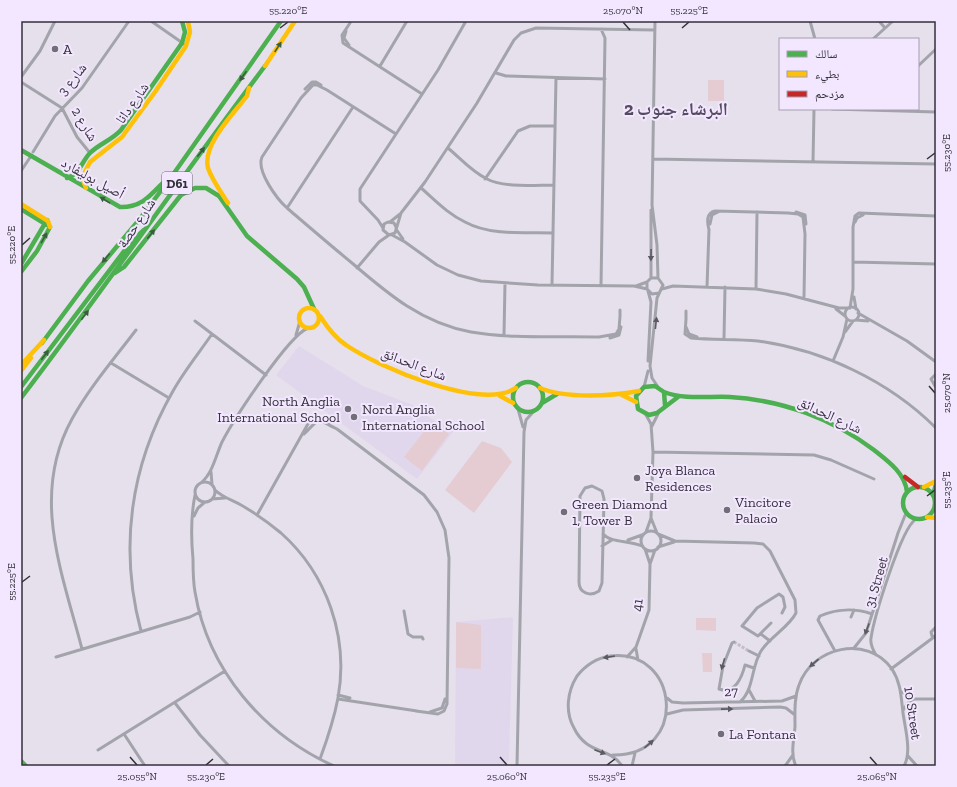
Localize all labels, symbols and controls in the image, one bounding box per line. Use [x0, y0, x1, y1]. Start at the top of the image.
text: 55.220°E [269, 5, 307, 17]
text: 25.070°N [603, 5, 644, 17]
text: 55.225°E [670, 5, 708, 17]
legend [779, 38, 919, 110]
place label: A [63, 41, 73, 58]
one-way arrow [274, 42, 282, 52]
marker: A [50, 44, 60, 54]
text: سالك [815, 47, 837, 61]
street label: شارع 3 [54, 60, 91, 100]
text: بطيء [815, 67, 839, 84]
one-way arrow [239, 71, 247, 81]
street label: شارع دانا [112, 79, 153, 128]
text: مزدحم [815, 87, 844, 102]
district label: البرشاء جنوب 2 [624, 98, 728, 120]
street label: شارع 2 [67, 104, 101, 145]
text: 55.230°E [941, 134, 953, 172]
one-way arrow [196, 146, 205, 157]
street label: أصيل بوليفارد [58, 154, 127, 203]
road number: D61 [162, 172, 192, 194]
street label: شارع حصة [114, 195, 160, 252]
one-way arrow [99, 196, 111, 203]
text: 55.220°E [6, 226, 18, 264]
one-way arrow [146, 229, 155, 240]
one-way arrow [40, 232, 47, 244]
one-way arrow [648, 249, 654, 262]
one-way arrow [102, 253, 111, 264]
one-way arrow [80, 309, 89, 320]
one-way arrow [652, 316, 659, 329]
street label: شارع الحدائق [379, 344, 449, 386]
one-way arrow [40, 350, 49, 361]
text: 25.070°N [941, 372, 953, 413]
place label: North Anglia International School [217, 393, 340, 426]
street label: شارع الحدائق [795, 393, 864, 438]
place label: Nord Anglia International School [362, 401, 485, 434]
marker: North Anglia International School [343, 404, 353, 414]
marker: Nord Anglia International School [349, 412, 359, 422]
place label: Joya Blanca Residences [645, 462, 715, 495]
text: 55.235°E [941, 471, 953, 509]
marker: Joya Blanca Residences [632, 473, 642, 483]
place label: Vincitore Palacio [734, 494, 791, 527]
place label: Green Diamond 1, Tower B [572, 496, 668, 529]
marker: Vincitore Palacio [722, 505, 732, 515]
marker: Green Diamond 1, Tower B [559, 507, 569, 517]
street label: 31 Street [861, 554, 892, 610]
text: 55.225°E [6, 563, 18, 601]
street label: 41 [628, 597, 647, 613]
one-way arrow [863, 623, 869, 635]
one-way arrow [603, 654, 615, 660]
one-way arrow [720, 658, 726, 670]
one-way arrow [809, 658, 819, 667]
street label: 27 [724, 683, 739, 700]
street label: 10 Street [900, 685, 925, 742]
one-way arrow [721, 706, 734, 712]
place label: La Fontana [729, 726, 796, 743]
marker: La Fontana [716, 729, 726, 739]
one-way arrow [644, 739, 655, 748]
one-way arrow [595, 749, 607, 755]
text: 25.055°N [117, 771, 157, 783]
text: 55.230°E [187, 771, 225, 783]
text: 25.060°N [487, 771, 528, 783]
text: 55.235°E [588, 771, 626, 783]
text: 25.065°N [857, 771, 898, 783]

